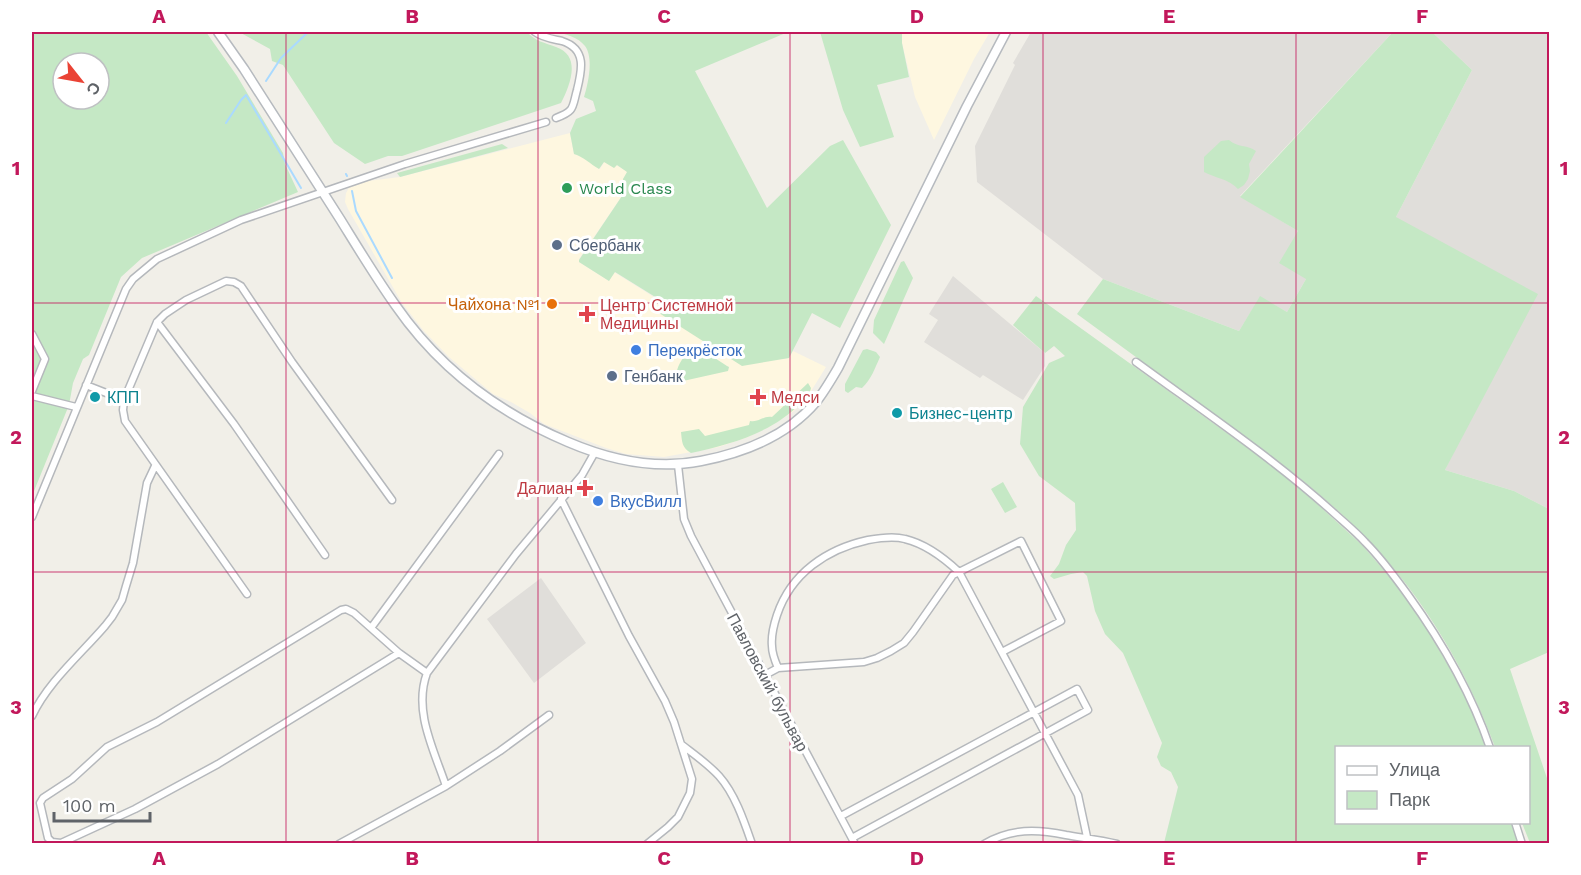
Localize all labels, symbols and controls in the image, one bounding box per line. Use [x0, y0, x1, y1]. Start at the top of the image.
text: A [152, 4, 166, 28]
text: B [405, 4, 419, 28]
text: C [657, 4, 671, 28]
text: D [910, 4, 924, 28]
text: E [1163, 4, 1175, 28]
text: F [1416, 4, 1428, 28]
north arrow [51, 51, 111, 111]
text: С [82, 79, 105, 99]
text: 1 [12, 156, 20, 180]
text: 1 [1560, 156, 1568, 180]
place label: World Class [579, 179, 672, 198]
marker: World Class [560, 181, 574, 195]
place label: Сбербанк [569, 236, 642, 255]
marker: Сбербанк [550, 238, 564, 252]
place label: Чайхона №1 [448, 295, 540, 314]
place label: Центр Системной Медицины [600, 296, 733, 333]
marker: Чайхона №1 [545, 297, 559, 311]
marker: Центр Системной Медицины [578, 305, 596, 323]
place label: Перекрёсток [648, 341, 743, 360]
marker: Перекрёсток [629, 343, 643, 357]
place label: Генбанк [624, 367, 684, 386]
marker: Генбанк [605, 369, 619, 383]
place label: КПП [107, 388, 139, 407]
marker: Медси [749, 388, 767, 406]
place label: Медси [771, 388, 819, 407]
marker: КПП [88, 390, 102, 404]
place label: Бизнес-центр [909, 404, 1013, 423]
marker: Бизнес-центр [890, 406, 904, 420]
text: 2 [10, 425, 22, 449]
text: 2 [1558, 425, 1570, 449]
place label: Далиан [517, 479, 573, 498]
marker: Далиан [578, 481, 592, 495]
place label: ВкусВилл [610, 492, 682, 511]
marker: ВкусВилл [591, 494, 605, 508]
street label: Павловский бульвар [723, 610, 812, 755]
text: 3 [10, 695, 22, 719]
text: 3 [1558, 695, 1570, 719]
legend [1335, 746, 1530, 824]
text: Улица [1389, 759, 1441, 780]
scale bar [54, 785, 150, 823]
text: Парк [1389, 789, 1430, 810]
text: 100 m [63, 795, 116, 816]
text: A [152, 846, 166, 870]
text: B [405, 846, 419, 870]
text: C [657, 846, 671, 870]
text: D [910, 846, 924, 870]
text: E [1163, 846, 1175, 870]
text: F [1416, 846, 1428, 870]

